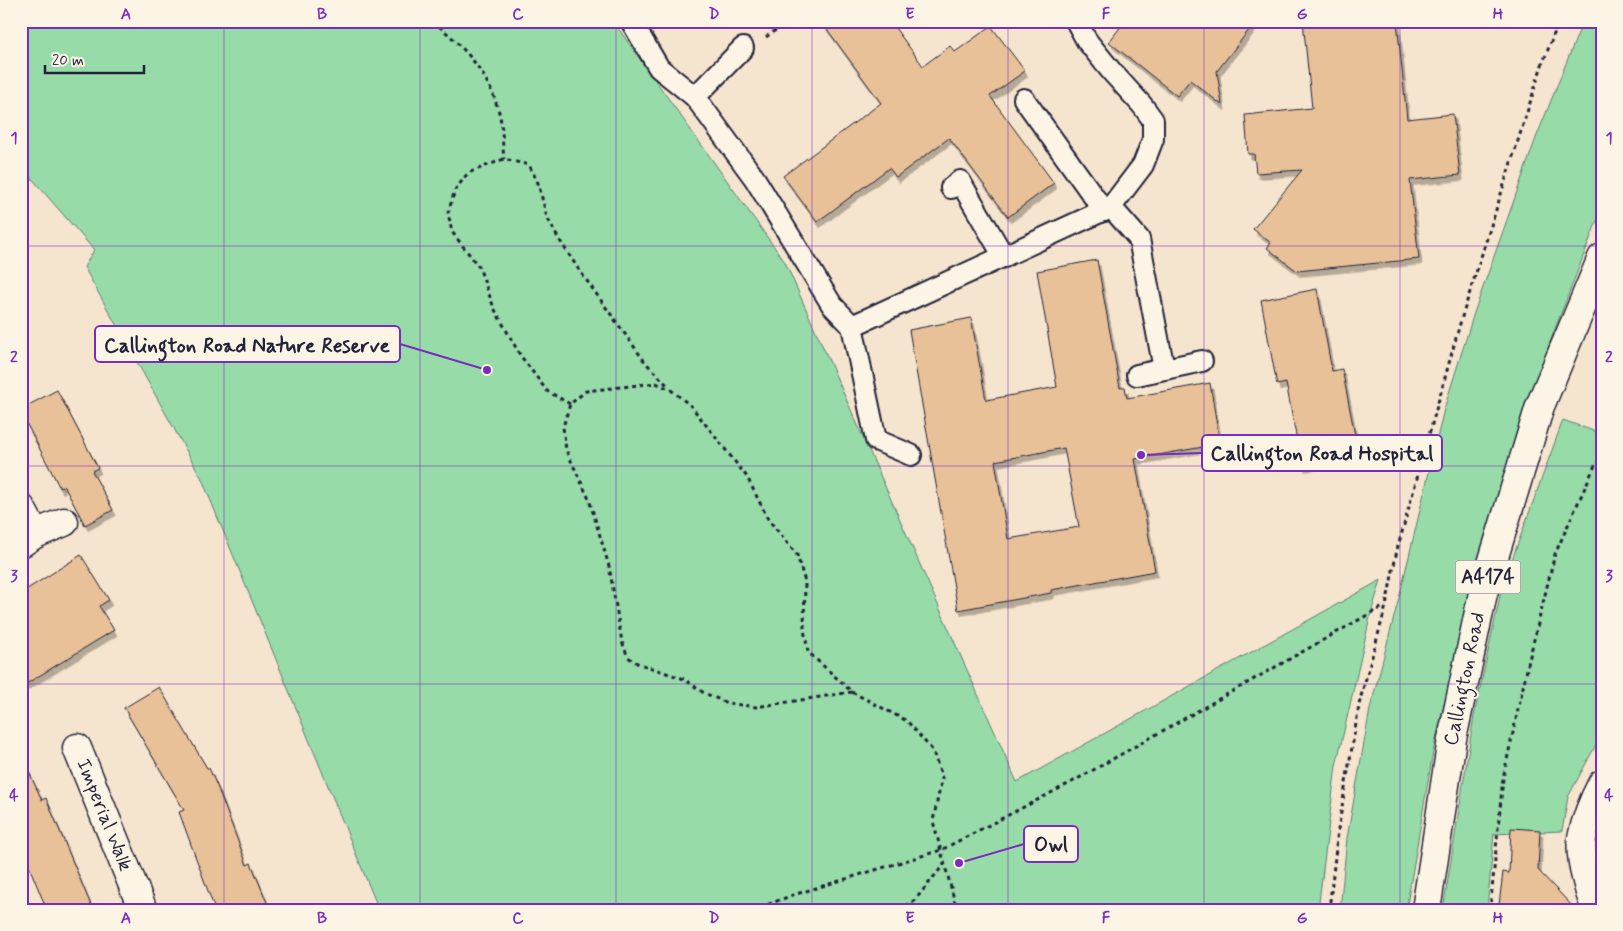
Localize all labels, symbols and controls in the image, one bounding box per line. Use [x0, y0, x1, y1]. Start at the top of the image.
text: A [121, 4, 131, 25]
text: B [317, 4, 327, 25]
text: C [512, 4, 524, 25]
text: D [708, 4, 720, 25]
text: E [905, 4, 915, 25]
text: F [1102, 4, 1111, 25]
text: G [1297, 4, 1308, 25]
text: H [1493, 4, 1504, 25]
scale bar [45, 42, 144, 74]
text: 20 m [52, 51, 84, 71]
text: 1 [10, 128, 18, 149]
text: 1 [1605, 128, 1613, 149]
callout: Callington Road Nature Reserve [95, 326, 400, 362]
text: Callington Road Nature Reserve [104, 332, 391, 362]
text: 2 [10, 347, 18, 368]
text: 2 [1605, 347, 1613, 368]
callout: Callington Road Hospital [1202, 435, 1442, 471]
text: Callington Road Hospital [1211, 440, 1433, 470]
road number: A4174 [1456, 560, 1520, 594]
text: 3 [10, 566, 18, 587]
text: 3 [1605, 566, 1613, 587]
street label: Callington Road [1438, 610, 1494, 749]
street label: Imperial Walk [69, 755, 139, 875]
text: 4 [9, 785, 19, 806]
text: 4 [1604, 785, 1614, 806]
callout: Owl [1024, 826, 1078, 862]
text: Owl [1034, 831, 1068, 859]
text: A [121, 908, 131, 929]
text: B [317, 908, 327, 929]
text: C [512, 908, 524, 929]
text: D [708, 908, 720, 929]
text: E [905, 908, 915, 929]
text: F [1102, 908, 1111, 929]
text: G [1297, 908, 1308, 929]
text: H [1493, 908, 1504, 929]

